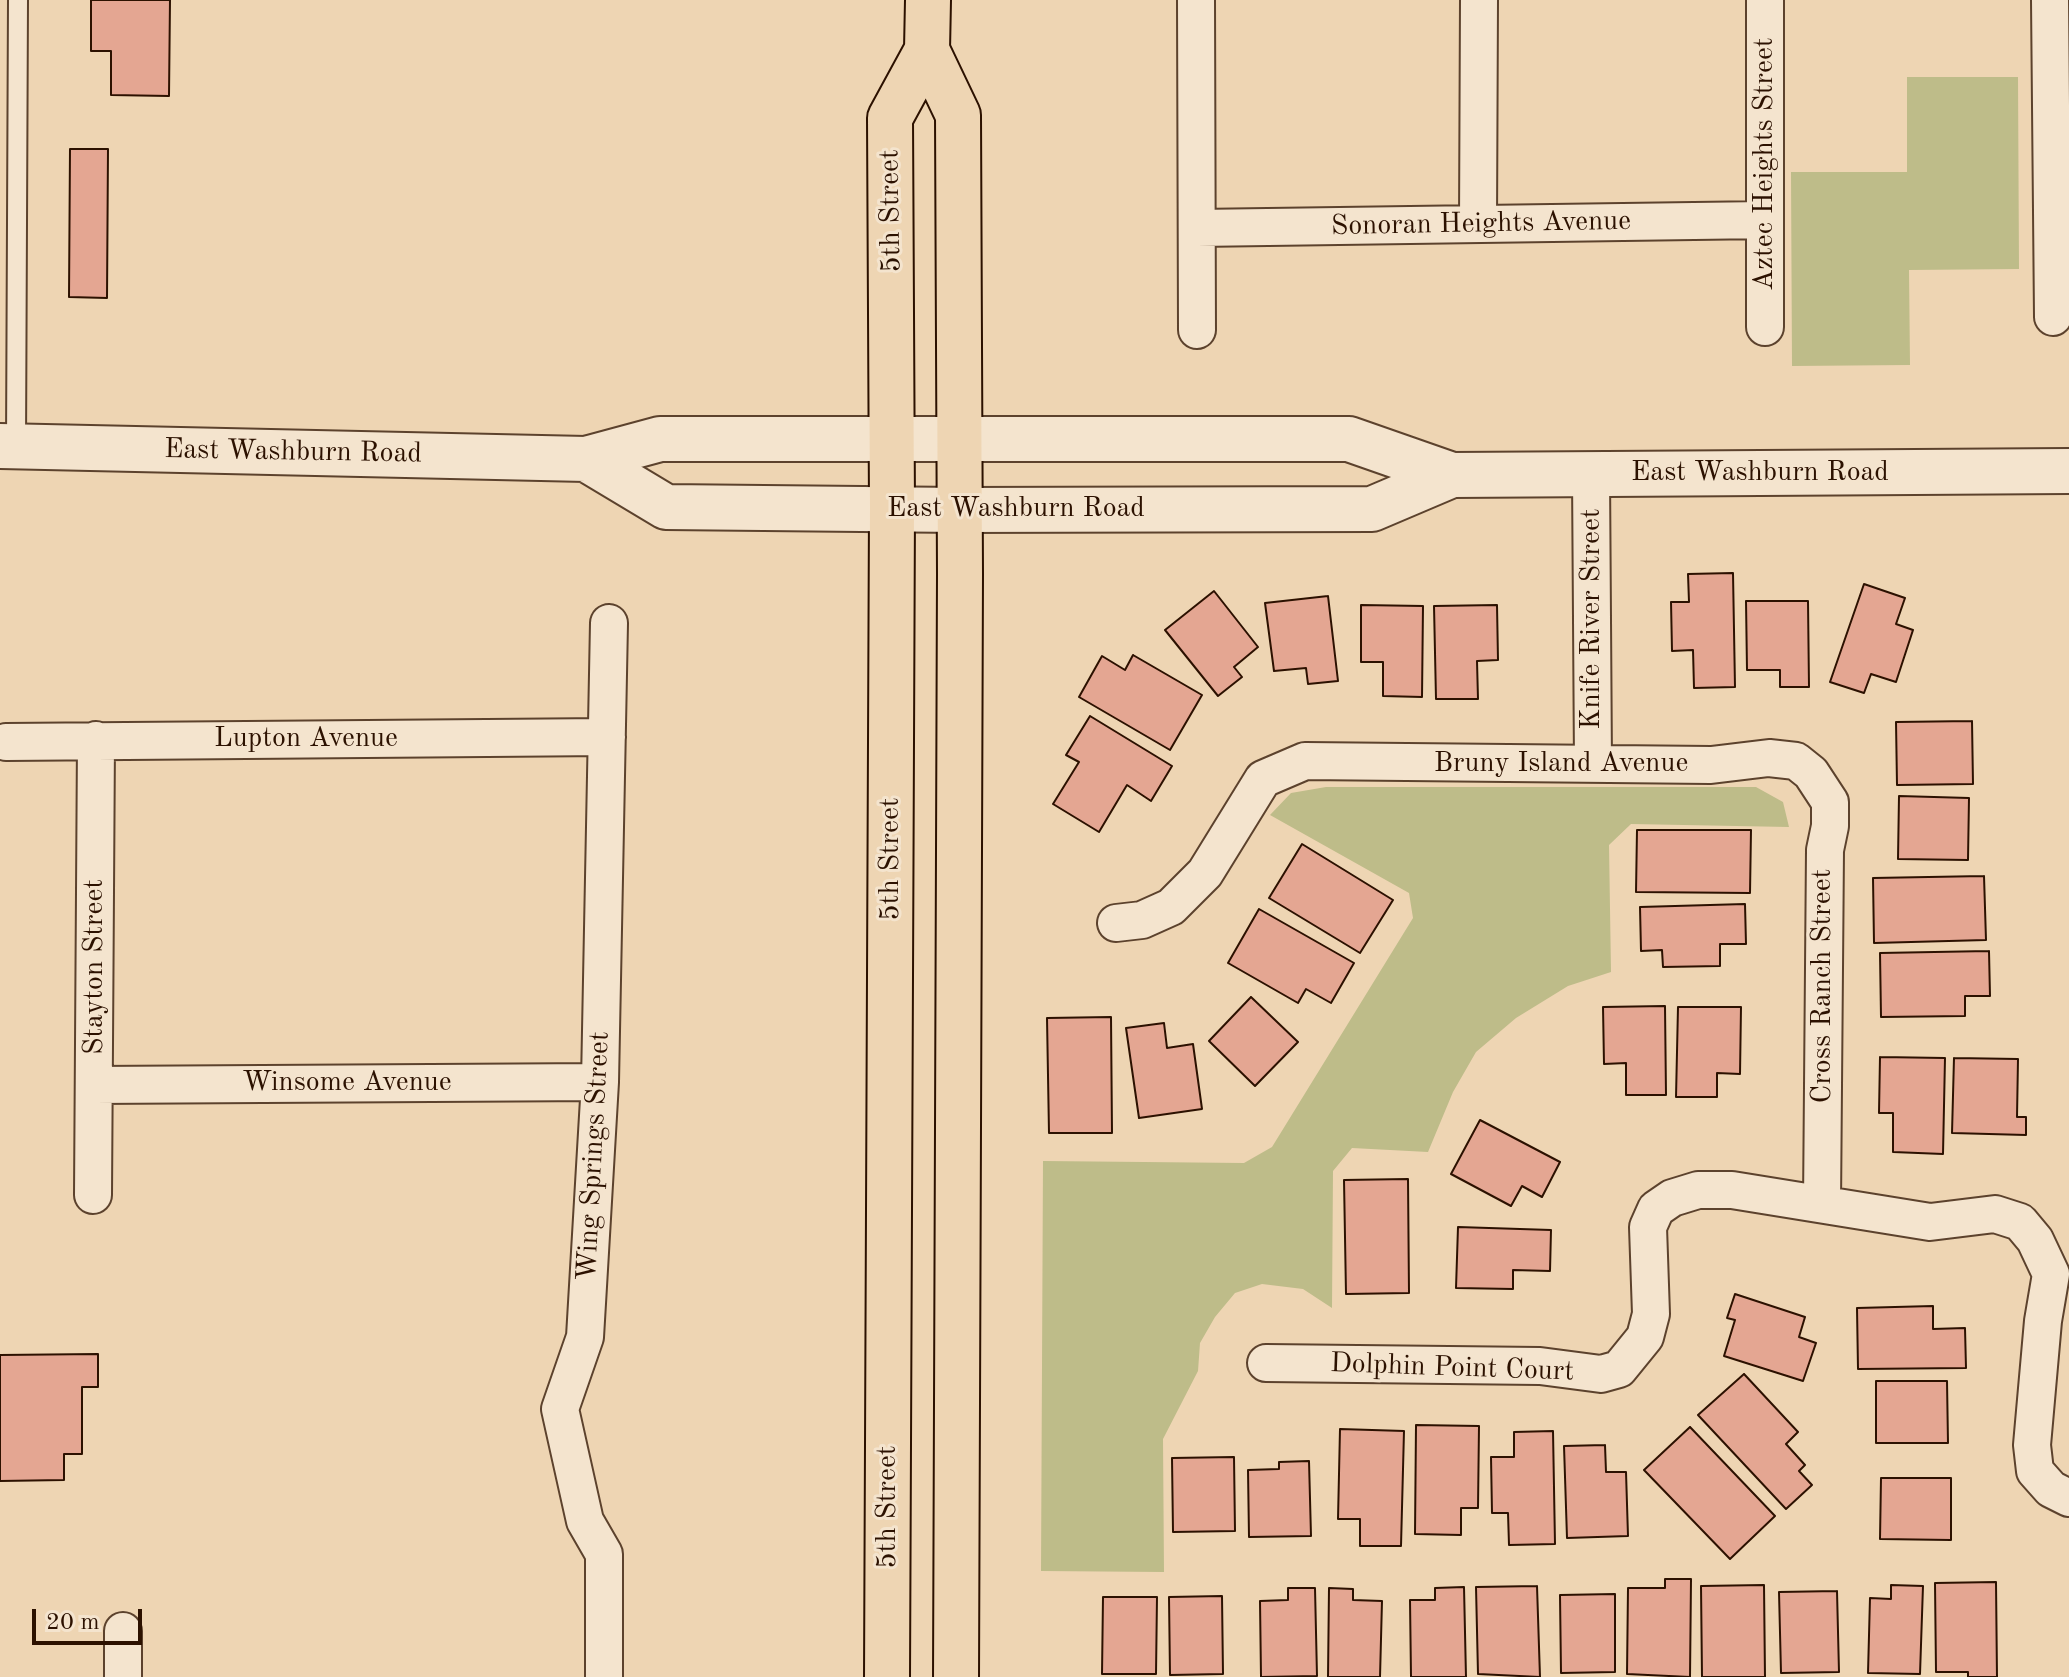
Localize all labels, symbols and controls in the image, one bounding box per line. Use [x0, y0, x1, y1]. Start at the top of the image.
street label: Aztec Heights Street [1748, 37, 1782, 291]
street label: 5th Street [873, 149, 909, 273]
street label: Sonoran Heights Avenue [1331, 205, 1631, 243]
street label: East Washburn Road [164, 433, 422, 471]
street label: East Washburn Road [1631, 456, 1889, 490]
street label: East Washburn Road [887, 492, 1145, 526]
street label: Knife River Street [1575, 508, 1609, 730]
street label: Lupton Avenue [214, 722, 398, 756]
street label: Bruny Island Avenue [1434, 747, 1688, 781]
street label: 5th Street [874, 797, 908, 921]
street label: Cross Ranch Street [1806, 869, 1840, 1103]
street label: Stayton Street [78, 879, 112, 1055]
street label: Wing Springs Street [571, 1030, 617, 1282]
street label: Winsome Avenue [242, 1066, 452, 1100]
street label: Dolphin Point Court [1329, 1347, 1575, 1389]
street label: 5th Street [871, 1445, 905, 1569]
scale bar [36, 1593, 146, 1643]
text: 20 m [46, 1611, 100, 1635]

